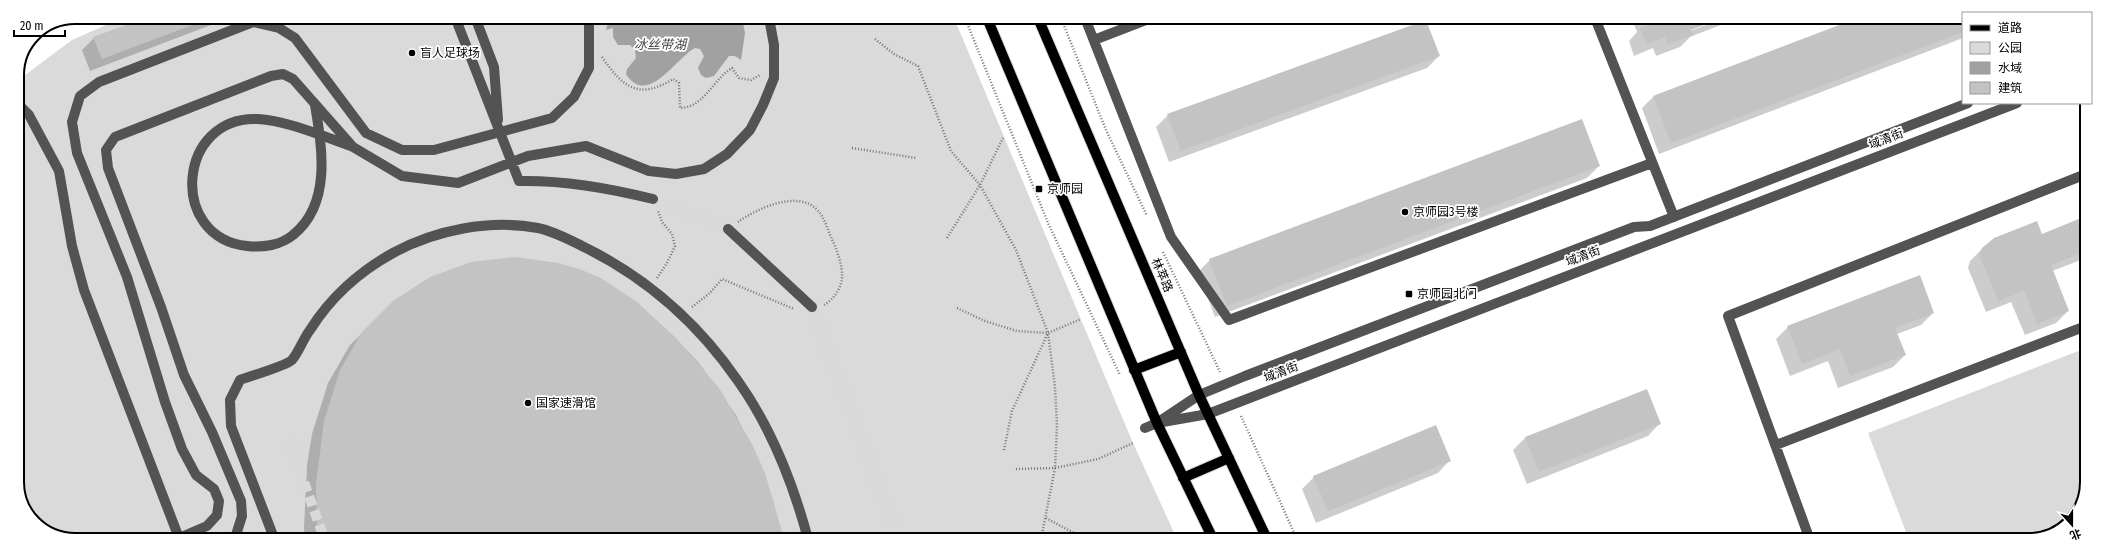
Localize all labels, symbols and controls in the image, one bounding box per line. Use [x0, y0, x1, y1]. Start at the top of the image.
scale bar [14, 12, 65, 38]
legend [1962, 12, 2092, 104]
text: 20 m [20, 19, 44, 33]
text: 道路 [1998, 21, 2022, 35]
water label: 冰丝带湖 [634, 37, 688, 52]
text: 公园 [1998, 41, 2022, 55]
place label: 盲人足球场 [420, 46, 480, 60]
marker: 盲人足球场 [407, 48, 417, 58]
text: 水域 [1998, 61, 2022, 75]
text: 建筑 [1998, 81, 2022, 95]
street label: 域清街 [1867, 126, 1905, 152]
place label: 京师园 [1047, 182, 1083, 196]
marker: 京师园 [1034, 184, 1044, 194]
place label: 京师园3号楼 [1413, 205, 1478, 219]
marker: 京师园3号楼 [1400, 207, 1410, 217]
street label: 域清街 [1564, 243, 1602, 269]
street label: 林萃路 [1149, 256, 1175, 294]
place label: 京师园北门 [1417, 287, 1477, 301]
marker: 京师园北门 [1404, 289, 1414, 299]
street label: 域清街 [1262, 359, 1300, 385]
place label: 国家速滑馆 [536, 396, 596, 410]
marker: 国家速滑馆 [523, 398, 533, 408]
north arrow [2052, 505, 2092, 545]
text: 北 [2068, 526, 2083, 542]

